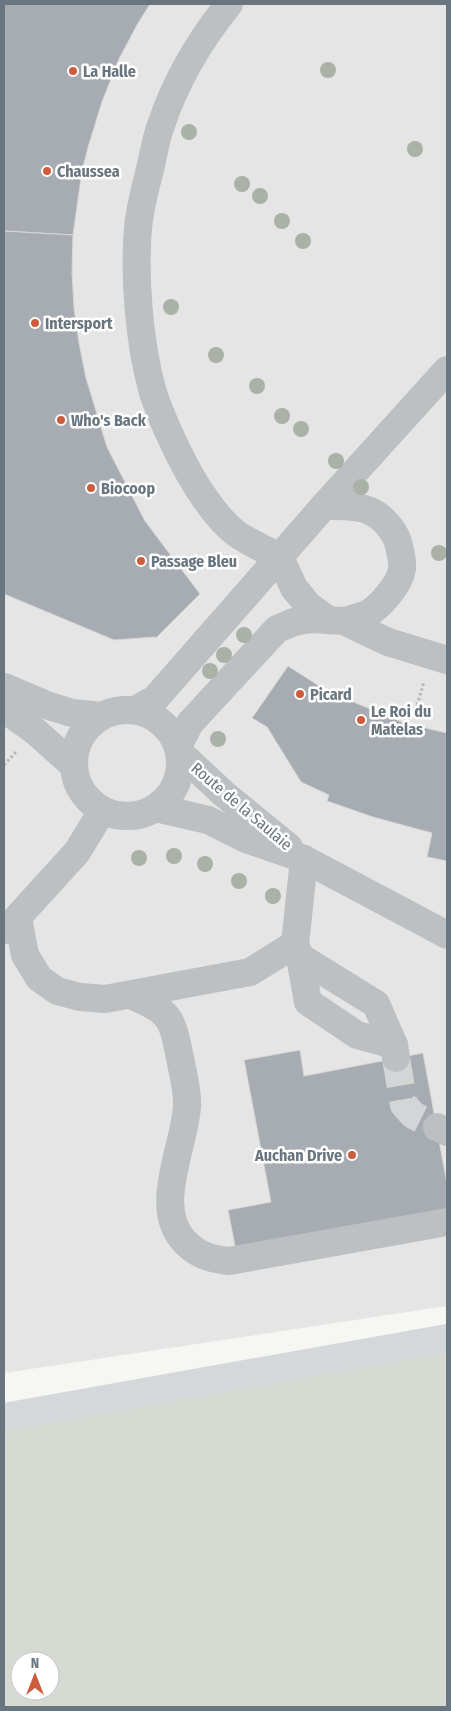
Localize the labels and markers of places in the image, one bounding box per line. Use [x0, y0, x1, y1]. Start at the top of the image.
place label: La Halle [83, 62, 136, 81]
marker: La Halle [67, 65, 79, 77]
place label: Chaussea [57, 162, 120, 181]
marker: Chaussea [41, 165, 53, 177]
place label: Intersport [45, 314, 113, 333]
marker: Intersport [29, 317, 41, 329]
place label: Who's Back [71, 411, 147, 430]
marker: Who's Back [55, 414, 67, 426]
place label: Biocoop [101, 479, 155, 498]
marker: Biocoop [85, 482, 97, 494]
place label: Passage Bleu [151, 552, 237, 571]
marker: Passage Bleu [135, 555, 147, 567]
place label: Picard [310, 685, 352, 704]
marker: Picard [294, 688, 306, 700]
place label: Le Roi du Matelas [371, 702, 431, 739]
marker: Le Roi du Matelas [355, 714, 367, 726]
place label: Auchan Drive [254, 1146, 342, 1165]
marker: Auchan Drive [346, 1149, 358, 1161]

